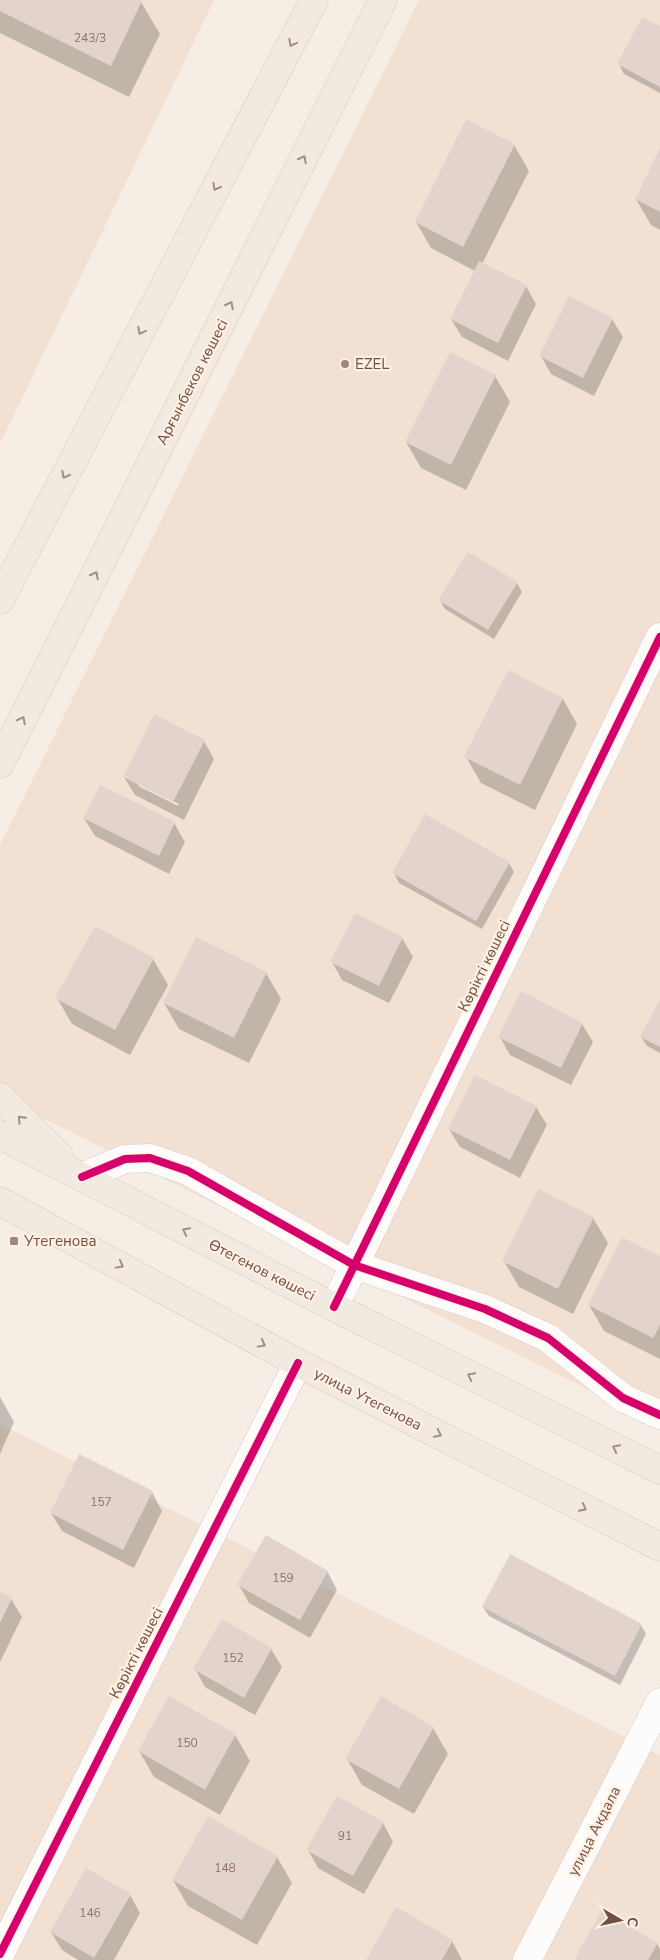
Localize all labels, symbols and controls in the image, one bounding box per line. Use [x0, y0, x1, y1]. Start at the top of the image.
house number: 243/3 [74, 30, 106, 46]
one-way arrow [288, 38, 298, 47]
one-way arrow [297, 155, 307, 164]
one-way arrow [212, 182, 222, 191]
one-way arrow [224, 301, 234, 310]
street label: Арғынбеков көшесі [152, 316, 232, 448]
one-way arrow [137, 326, 147, 335]
place label: EZEL [355, 354, 389, 374]
marker: EZEL [339, 358, 351, 370]
one-way arrow [61, 470, 71, 479]
one-way arrow [89, 571, 99, 580]
one-way arrow [16, 716, 26, 725]
street label: Көрікті көшесі [453, 917, 515, 1015]
one-way arrow [18, 1116, 27, 1125]
one-way arrow [182, 1227, 191, 1237]
place label: Утегенова [23, 1231, 97, 1251]
street label: Өтегенов көшесі [205, 1234, 319, 1306]
marker: Утегенова [8, 1235, 20, 1247]
one-way arrow [115, 1259, 124, 1269]
one-way arrow [257, 1338, 266, 1348]
street label: улица Утегенова [311, 1363, 425, 1435]
one-way arrow [467, 1372, 476, 1382]
one-way arrow [433, 1428, 442, 1439]
one-way arrow [613, 1444, 622, 1454]
house number: 157 [90, 1494, 112, 1510]
one-way arrow [578, 1502, 587, 1512]
house number: 159 [272, 1570, 294, 1586]
street label: Көрікті көшесі [104, 1604, 168, 1702]
house number: 152 [222, 1650, 244, 1666]
house number: 150 [176, 1735, 198, 1751]
street label: улица Акдала [563, 1783, 625, 1879]
house number: 91 [338, 1828, 352, 1844]
house number: 148 [214, 1860, 236, 1876]
north arrow [595, 1895, 645, 1945]
house number: 146 [79, 1905, 101, 1921]
text: С [622, 1916, 642, 1929]

